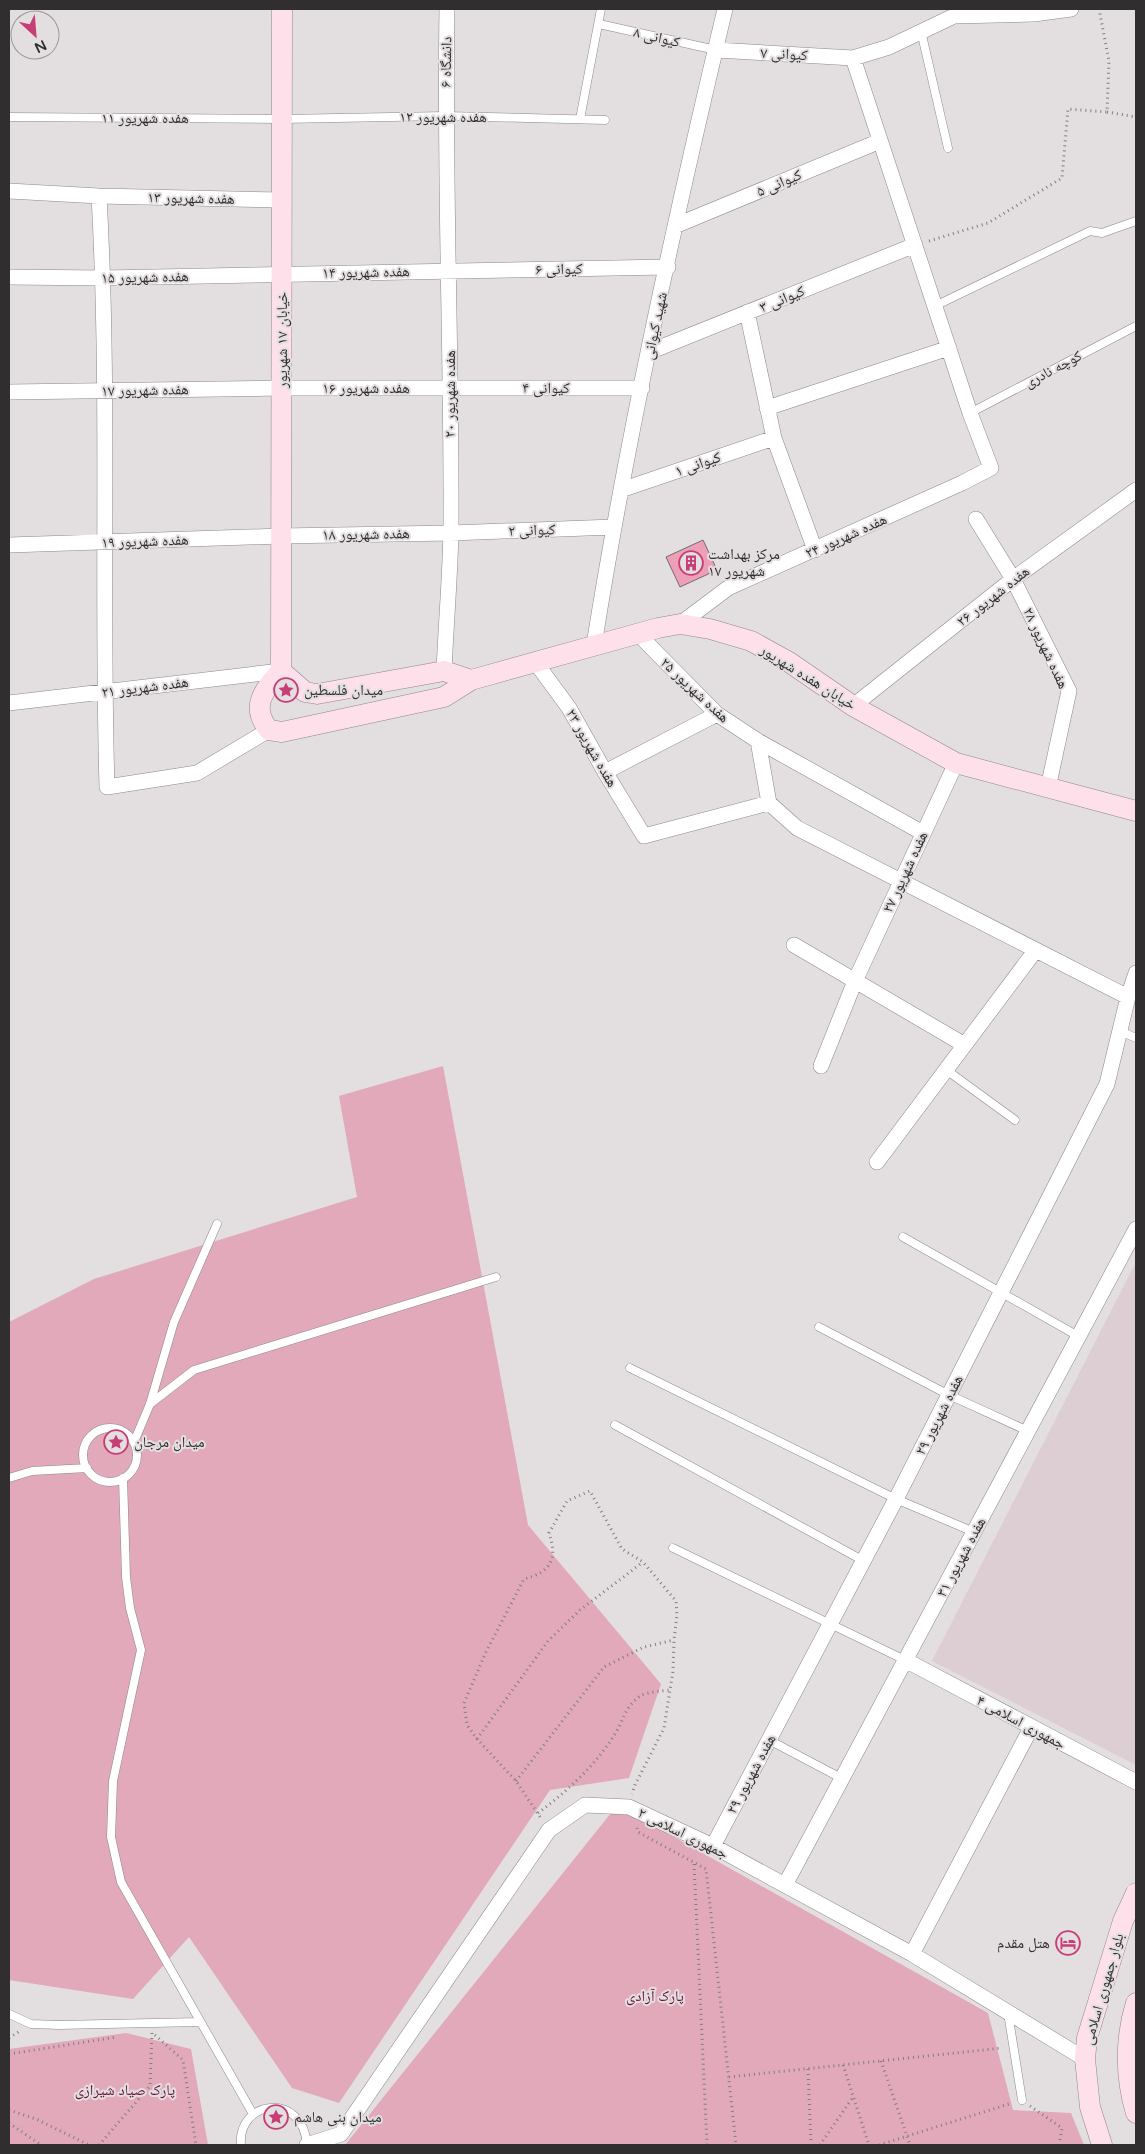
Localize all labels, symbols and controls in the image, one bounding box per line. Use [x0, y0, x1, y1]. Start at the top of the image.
north arrow [10, 10, 60, 60]
street label: کیوانی ۸ [632, 23, 682, 52]
text: N [32, 36, 49, 56]
street label: دانشگاه ۶ [437, 36, 455, 88]
street label: کیوانی ۷ [760, 44, 808, 65]
street label: هفده شهریور ۱۲ [399, 108, 487, 126]
street label: هفده شهریور ۱۱ [101, 109, 189, 127]
street label: کیوانی ۵ [754, 165, 805, 201]
street label: هفده شهریور ۱۳ [147, 188, 235, 208]
street label: کیوانی ۶ [535, 260, 583, 279]
street label: هفده شهریور ۱۴ [322, 262, 410, 282]
street label: هفده شهریور ۱۵ [101, 267, 189, 287]
street label: کیوانی ۳ [757, 282, 808, 317]
street label: شهید کیوانی [639, 290, 672, 362]
street label: خیابان ۱۷ شهریور [273, 291, 292, 389]
street label: کوچه نادری [1021, 346, 1085, 393]
street label: هفده شهریور ۲۰ [441, 350, 459, 438]
street label: هفده شهریور ۱۶ [322, 379, 410, 397]
street label: کیوانی ۴ [522, 379, 570, 398]
street label: هفده شهریور ۱۷ [101, 380, 189, 400]
street label: کیوانی ۱ [673, 448, 724, 481]
street label: هفده شهریور ۲۴ [802, 510, 890, 562]
street label: کیوانی ۲ [508, 520, 556, 541]
street label: هفده شهریور ۱۸ [322, 524, 410, 544]
street label: هفده شهریور ۱۹ [101, 530, 189, 552]
place label: مرکز بهداشت ۱۷ شهریور [708, 545, 780, 580]
building icon: مرکز بهداشت ۱۷ شهریور [678, 550, 704, 576]
street label: هفده شهریور ۲۶ [953, 562, 1033, 630]
street label: هفده شهریور ۲۸ [1019, 605, 1073, 691]
street label: خیابان هفده شهریور [755, 640, 860, 715]
street label: هفده شهریور ۲۵ [657, 654, 733, 726]
street label: هفده شهریور ۲۱ [100, 673, 190, 701]
place icon: میدان فلسطین [273, 677, 299, 703]
place label: میدان فلسطین [304, 681, 383, 700]
street label: هفده شهریور ۲۳ [562, 706, 622, 790]
street label: هفده شهریور ۲۷ [878, 829, 932, 915]
street label: هفده شهریور ۲۹ [911, 1372, 967, 1458]
place icon: میدان مرجان [103, 1429, 129, 1455]
place label: میدان مرجان [134, 1433, 205, 1452]
street label: هفده شهریور ۳۱ [933, 1514, 989, 1600]
street label: جمهوری اسلامی ۴ [973, 1691, 1069, 1754]
street label: هفده شهریور ۲۹ [723, 1731, 779, 1817]
street label: جمهوری اسلامی ۲ [635, 1803, 731, 1864]
hotel icon: هتل مقدم [1055, 1930, 1081, 1956]
street label: بلوار جمهوری اسلامی [1078, 1931, 1128, 2047]
place label: هتل مقدم [997, 1934, 1050, 1953]
park label: پارک آزادی [626, 1987, 684, 2006]
park label: پارک صیاد شیرازی [75, 2081, 175, 2100]
place icon: میدان بنی هاشم [263, 2104, 289, 2130]
place label: میدان بنی هاشم [294, 2108, 382, 2127]

